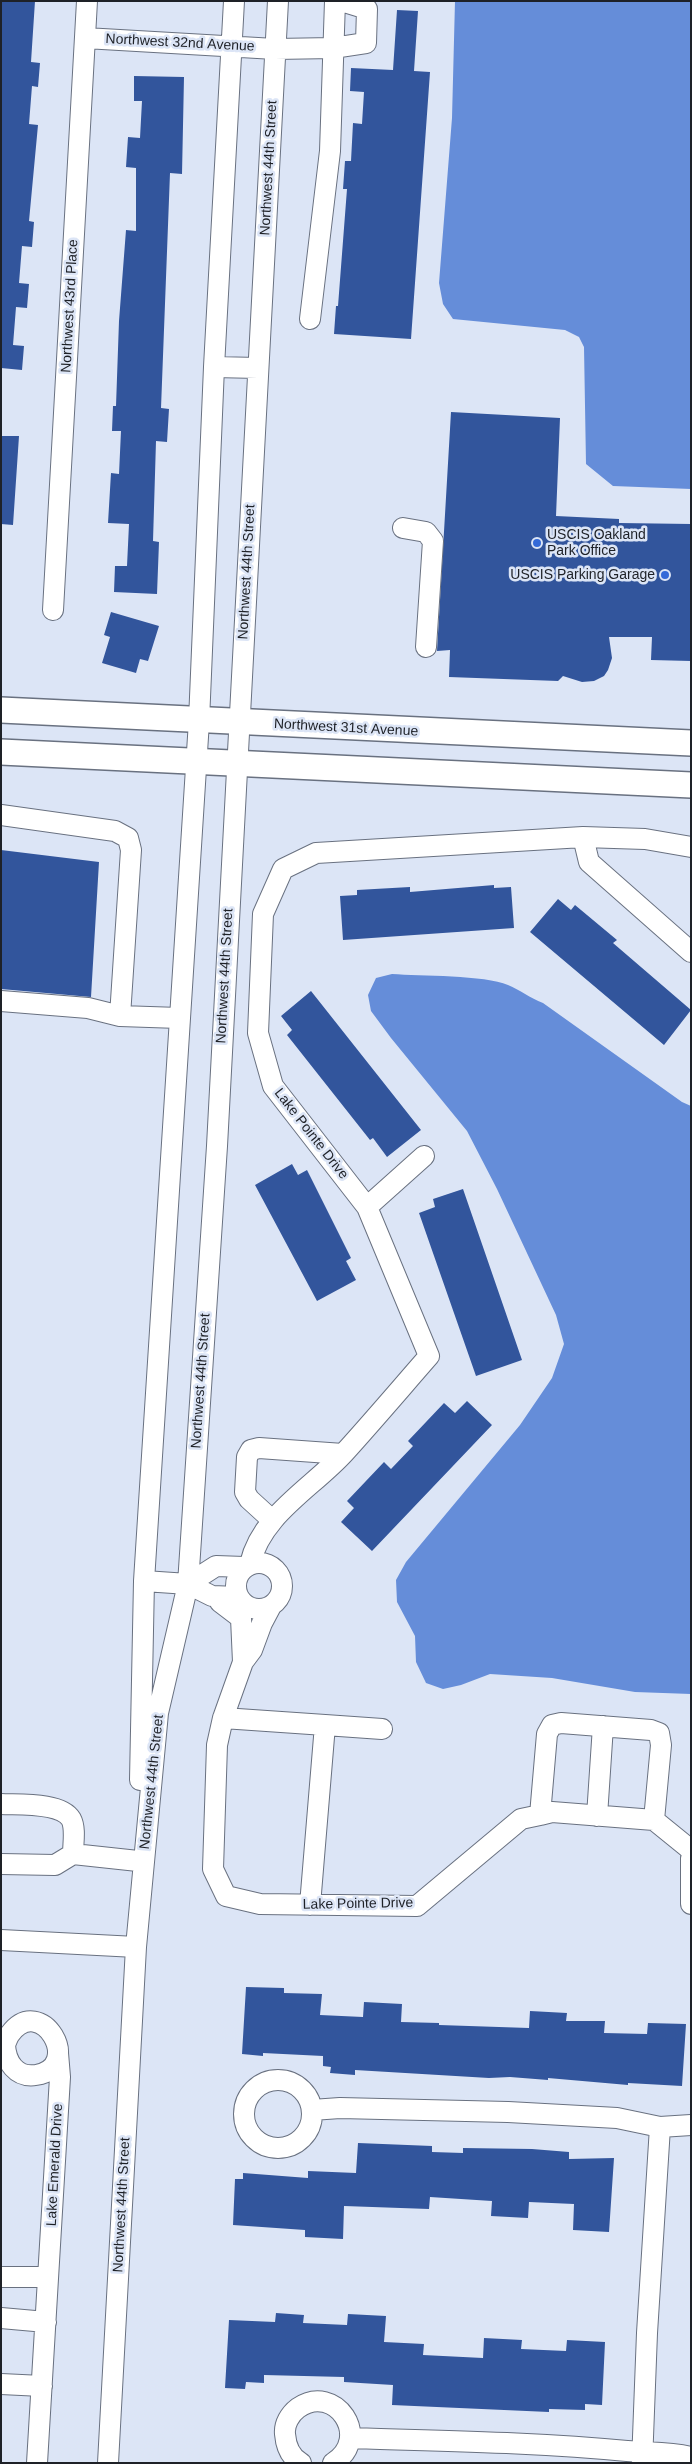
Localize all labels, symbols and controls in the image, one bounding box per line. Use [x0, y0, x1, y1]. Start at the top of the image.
street label: Northwest 32nd Avenue [105, 31, 255, 55]
street label: Northwest 44th Street [257, 100, 281, 236]
street label: Northwest 43rd Place [58, 239, 82, 373]
street label: Northwest 44th Street [235, 504, 259, 640]
place label: USCIS Oakland Park Office [547, 527, 646, 560]
marker: USCIS Oakland Park Office [531, 537, 543, 549]
place label: USCIS Parking Garage [510, 567, 655, 583]
marker: USCIS Parking Garage [659, 569, 671, 581]
street label: Northwest 31st Avenue [273, 716, 419, 740]
street label: Northwest 44th Street [213, 908, 237, 1044]
street label: Lake Pointe Drive [270, 1085, 352, 1183]
street label: Northwest 44th Street [188, 1313, 214, 1449]
street label: Northwest 44th Street [137, 1714, 167, 1850]
street label: Lake Pointe Drive [303, 1895, 413, 1913]
street label: Lake Emerald Drive [43, 2103, 67, 2227]
street label: Northwest 44th Street [110, 2137, 134, 2273]

